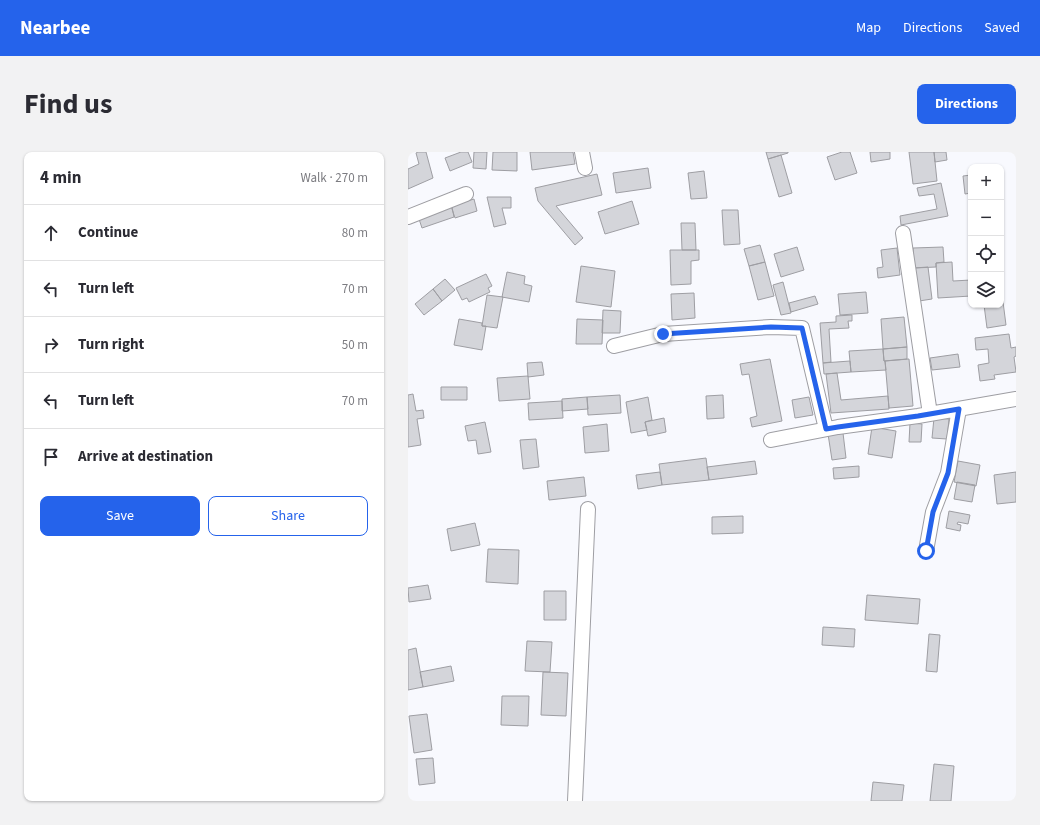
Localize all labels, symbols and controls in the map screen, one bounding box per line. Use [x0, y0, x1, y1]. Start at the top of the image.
text: Nearbee [20, 15, 90, 42]
text: Map [856, 18, 881, 38]
text: Directions [903, 18, 962, 38]
text: Saved [984, 18, 1020, 38]
text: Find us [24, 84, 112, 124]
button: Directions [917, 84, 1016, 124]
map controls [968, 164, 1004, 308]
button: + [968, 164, 1004, 200]
text: 4 min [40, 166, 81, 190]
text: Walk · 270 m [300, 169, 368, 187]
button: − [968, 200, 1004, 236]
icon: ahead [40, 222, 62, 244]
text: Continue [78, 222, 138, 243]
text: 80 m [342, 224, 368, 242]
button: locate [968, 236, 1004, 272]
button: layers [968, 272, 1004, 308]
icon: left [40, 278, 62, 300]
text: Turn left [78, 278, 134, 299]
text: 70 m [342, 280, 368, 298]
route end [654, 325, 672, 343]
icon: right [40, 334, 62, 356]
text: Turn right [78, 334, 144, 355]
text: 50 m [342, 336, 368, 354]
icon: left [40, 390, 62, 412]
text: Turn left [78, 390, 134, 411]
text: 70 m [342, 392, 368, 410]
icon: arrive [40, 446, 62, 468]
text: Arrive at destination [78, 446, 213, 467]
button: Save [40, 496, 200, 536]
button: Share [208, 496, 368, 536]
route start [917, 542, 935, 560]

